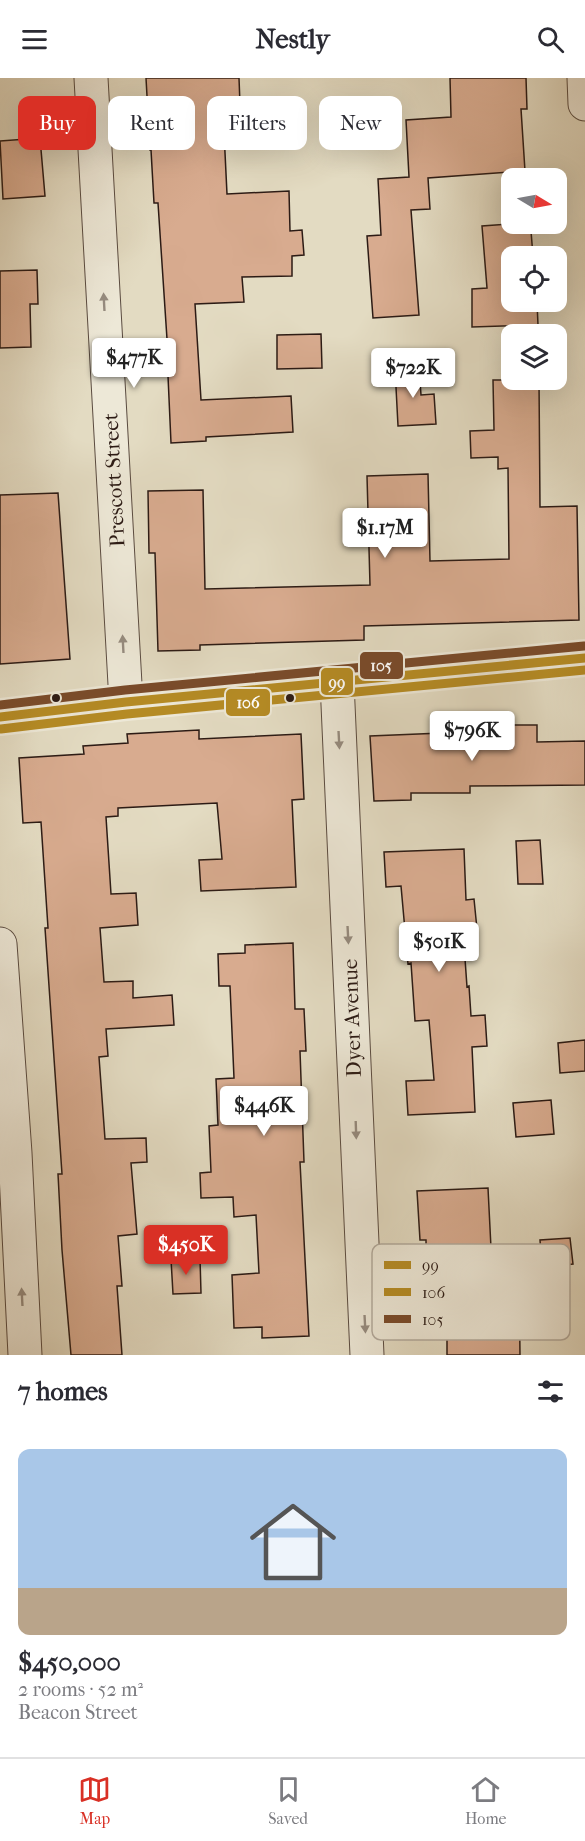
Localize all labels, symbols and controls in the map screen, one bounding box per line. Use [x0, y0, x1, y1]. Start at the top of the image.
icon: menu [18, 23, 51, 56]
text: Nestly [255, 23, 330, 55]
icon: search [534, 23, 567, 56]
chip: Buy [18, 96, 96, 150]
chip: Rent [108, 96, 195, 150]
chip: Filters [207, 96, 307, 150]
chip: New [319, 96, 402, 150]
north arrow [501, 168, 567, 234]
map controls [501, 168, 567, 390]
button: locate [501, 246, 567, 312]
one-way arrow [99, 293, 108, 312]
button: layers [501, 324, 567, 390]
pin: $477K [92, 338, 176, 389]
text: $477K [106, 346, 162, 369]
pin: $722K [371, 348, 455, 399]
text: $722K [385, 356, 441, 379]
street label: Prescott Street [98, 412, 129, 548]
pin: $1.17M [336, 508, 434, 559]
text: $1.17M [356, 516, 414, 539]
one-way arrow [118, 634, 128, 653]
line badge: 105 [359, 651, 404, 680]
text: 105 [370, 656, 392, 675]
line badge: 99 [320, 667, 354, 696]
text: 99 [328, 673, 345, 693]
line badge: 106 [225, 688, 271, 717]
unlabelled marker [50, 692, 62, 704]
unlabelled marker [284, 692, 296, 704]
text: 106 [236, 693, 260, 712]
pin: $796K [430, 711, 514, 762]
text: $796K [444, 719, 500, 742]
one-way arrow [335, 730, 344, 749]
pin: $501K [397, 922, 481, 973]
one-way arrow [344, 925, 353, 944]
text: $501K [413, 930, 465, 953]
street label: Dyer Avenue [338, 958, 366, 1078]
pin: $446K [222, 1086, 306, 1137]
text: $446K [234, 1094, 294, 1117]
one-way arrow [352, 1120, 361, 1139]
pin: $450K [144, 1225, 228, 1276]
text: $450K [158, 1233, 214, 1256]
legend [372, 1244, 570, 1340]
text: 99 [422, 1256, 439, 1275]
text: 106 [422, 1283, 445, 1302]
one-way arrow [18, 1287, 27, 1306]
text: 105 [422, 1310, 443, 1329]
one-way arrow [361, 1315, 370, 1334]
icon: filters [534, 1375, 567, 1408]
text: 7 homes [18, 1376, 108, 1407]
icon: home [239, 1488, 347, 1596]
text: $450,000 [18, 1647, 121, 1678]
text: 2 rooms · 52 m² [18, 1678, 143, 1701]
text: Beacon Street [18, 1701, 138, 1724]
tab: Map [78, 1773, 111, 1828]
tab: Saved [268, 1773, 308, 1828]
tab: Home [465, 1773, 507, 1828]

